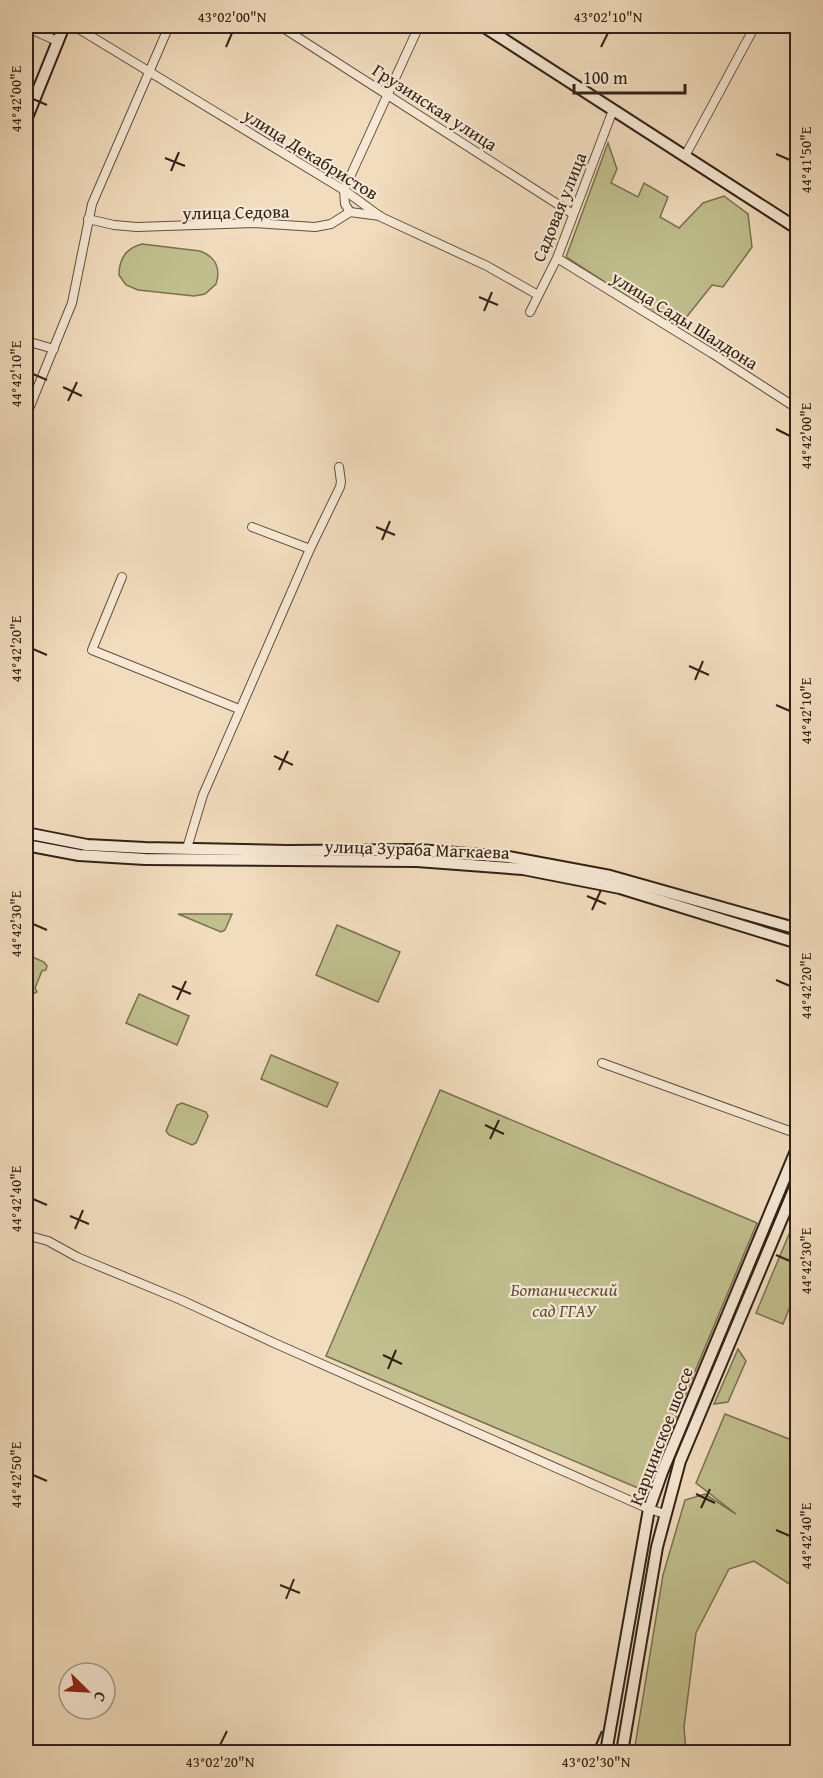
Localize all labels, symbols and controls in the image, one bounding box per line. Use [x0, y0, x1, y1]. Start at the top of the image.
text: 43°02'00"N [198, 6, 267, 27]
text: 43°02'10"N [574, 6, 643, 27]
street label: Грузинская улица [367, 56, 503, 158]
scale bar [574, 57, 685, 95]
text: 100 m [583, 64, 628, 91]
text: 44°42'00"E [5, 65, 26, 132]
street label: улица Декабристов [237, 101, 384, 207]
text: 44°41'50"E [795, 126, 816, 193]
street label: Садовая улица [525, 148, 593, 266]
street label: улица Седова [181, 198, 290, 226]
street label: улица Сады Шалдона [605, 263, 764, 376]
text: 44°42'10"E [5, 340, 26, 407]
text: 44°42'00"E [795, 402, 816, 469]
text: 44°42'20"E [5, 615, 26, 682]
text: 44°42'10"E [795, 677, 816, 744]
street label: улица Зураба Магкаева [323, 832, 510, 866]
text: 44°42'30"E [5, 890, 26, 957]
text: 44°42'20"E [795, 952, 816, 1019]
text: 44°42'40"E [5, 1165, 26, 1232]
text: 44°42'30"E [795, 1227, 816, 1294]
park label: Ботанический сад ГГАУ [510, 1276, 618, 1324]
street label: Карцинское шоссе [622, 1363, 700, 1509]
text: 44°42'50"E [5, 1441, 26, 1508]
text: 44°42'40"E [795, 1502, 816, 1569]
north arrow [57, 1661, 117, 1721]
text: С [88, 1688, 114, 1706]
text: 43°02'20"N [186, 1751, 255, 1772]
text: 43°02'30"N [562, 1751, 631, 1772]

